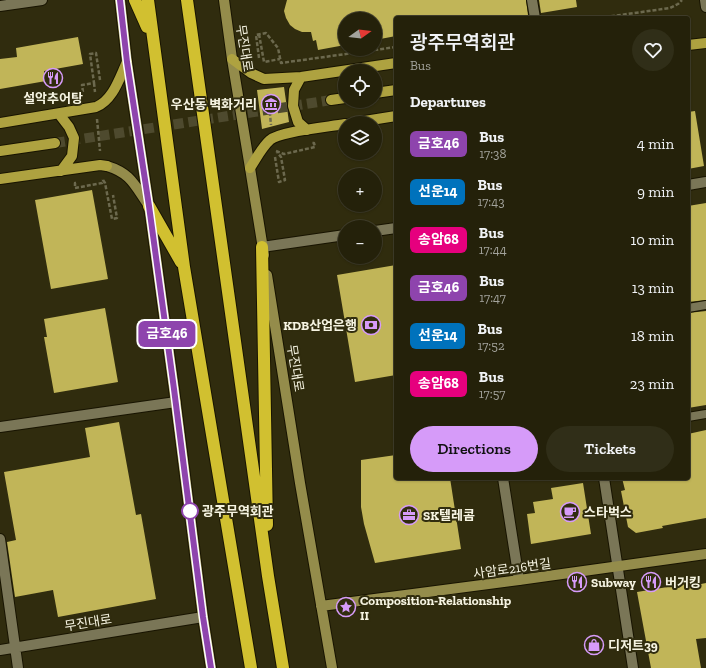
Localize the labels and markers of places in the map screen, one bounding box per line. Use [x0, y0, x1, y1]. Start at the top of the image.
restaurant icon: 설악추어탕 [42, 67, 64, 89]
place label: 설악추어탕 [23, 91, 83, 106]
museum icon: 우산동 벽화거리 [260, 93, 282, 115]
place label: 우산동 벽화거리 [171, 97, 257, 112]
bank icon: KDB산업은행 [360, 314, 382, 336]
place label: KDB산업은행 [283, 318, 357, 333]
cafe icon: 스타벅스 [559, 501, 581, 523]
marker: 광주무역회관 [181, 502, 199, 520]
place label: 광주무역회관 [202, 504, 274, 519]
office icon: SK텔레콤 [398, 504, 420, 526]
place label: 스타벅스 [584, 505, 632, 520]
place label: SK텔레콤 [423, 508, 475, 523]
restaurant icon: Subway [566, 571, 588, 593]
restaurant icon: 버거킹 [640, 571, 662, 593]
place label: Subway [591, 575, 636, 590]
place label: 버거킹 [665, 575, 701, 590]
place label: Composition-Relationship II [360, 593, 512, 623]
place icon: Composition-Relationship II [335, 596, 357, 618]
shop icon: 디저트39 [583, 634, 605, 656]
place label: 디저트39 [608, 638, 658, 653]

